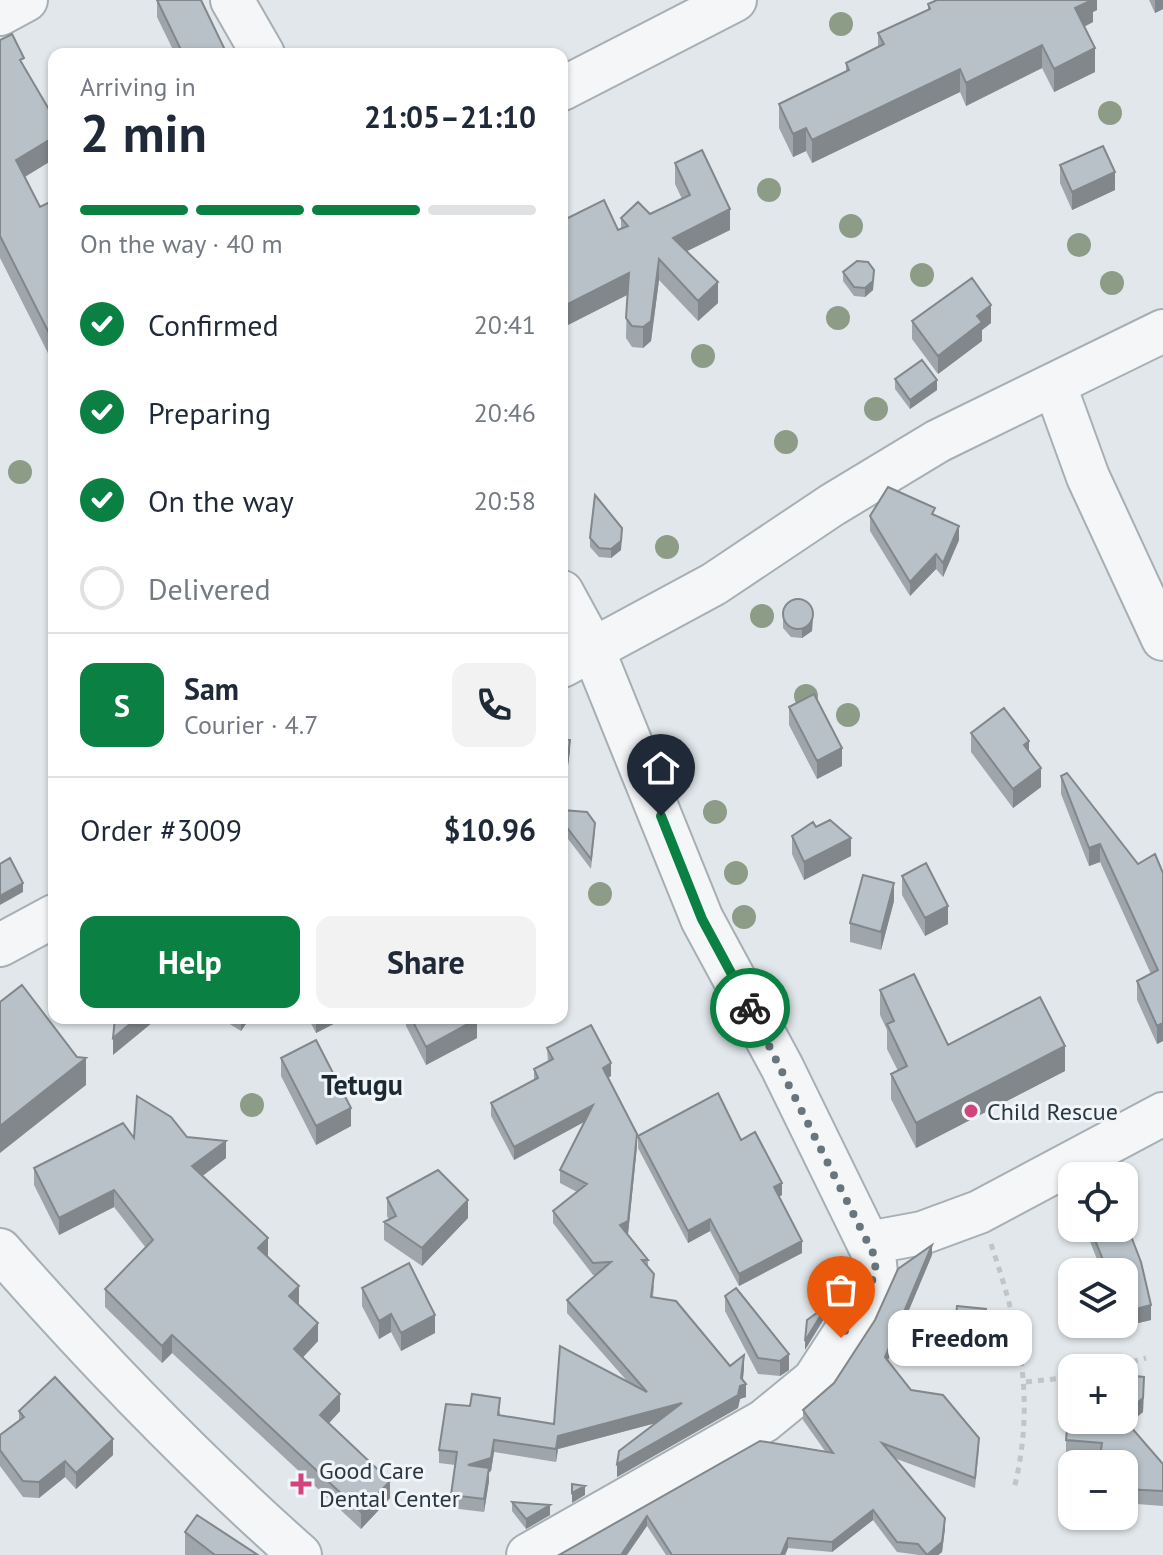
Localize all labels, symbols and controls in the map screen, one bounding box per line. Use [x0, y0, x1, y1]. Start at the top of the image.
text: Arriving in [80, 70, 196, 103]
text: 21:05–21:10 [364, 97, 536, 136]
text: 2 min [80, 99, 207, 166]
text: On the way · 40 m [80, 227, 283, 260]
icon: check [80, 302, 124, 346]
text: Confirmed [148, 305, 279, 344]
text: 20:41 [474, 308, 536, 341]
icon: check [80, 390, 124, 434]
text: Preparing [148, 393, 271, 432]
text: 20:46 [474, 396, 536, 429]
icon: check [80, 478, 124, 522]
text: On the way [148, 481, 294, 520]
text: 20:58 [474, 484, 536, 517]
text: Delivered [148, 569, 271, 608]
button: phone [452, 663, 536, 747]
text: Sam [184, 669, 239, 708]
text: S [114, 686, 130, 725]
text: Courier · 4.7 [184, 708, 318, 741]
pin [627, 734, 695, 816]
icon: home [639, 746, 683, 790]
text: Order #3009 [80, 810, 242, 849]
text: $10.96 [444, 810, 536, 849]
button: Help [80, 916, 300, 1008]
button: Share [316, 916, 536, 1008]
courier [710, 968, 790, 1048]
icon: bike [728, 986, 772, 1030]
district label: Tetugu [321, 1066, 403, 1103]
place label: Child Rescue [987, 1096, 1118, 1127]
marker: Child Rescue [962, 1102, 980, 1120]
map controls [1058, 1162, 1138, 1530]
button: locate [1058, 1162, 1138, 1242]
pin [807, 1256, 875, 1338]
button: layers [1058, 1258, 1138, 1338]
icon: bag [819, 1268, 863, 1312]
callout: Freedom [889, 1310, 1033, 1366]
text: Freedom [911, 1321, 1009, 1354]
button: + [1058, 1354, 1138, 1434]
button: − [1058, 1450, 1138, 1530]
place label: Good Care Dental Center [319, 1455, 460, 1514]
marker: Good Care Dental Center [290, 1473, 312, 1495]

